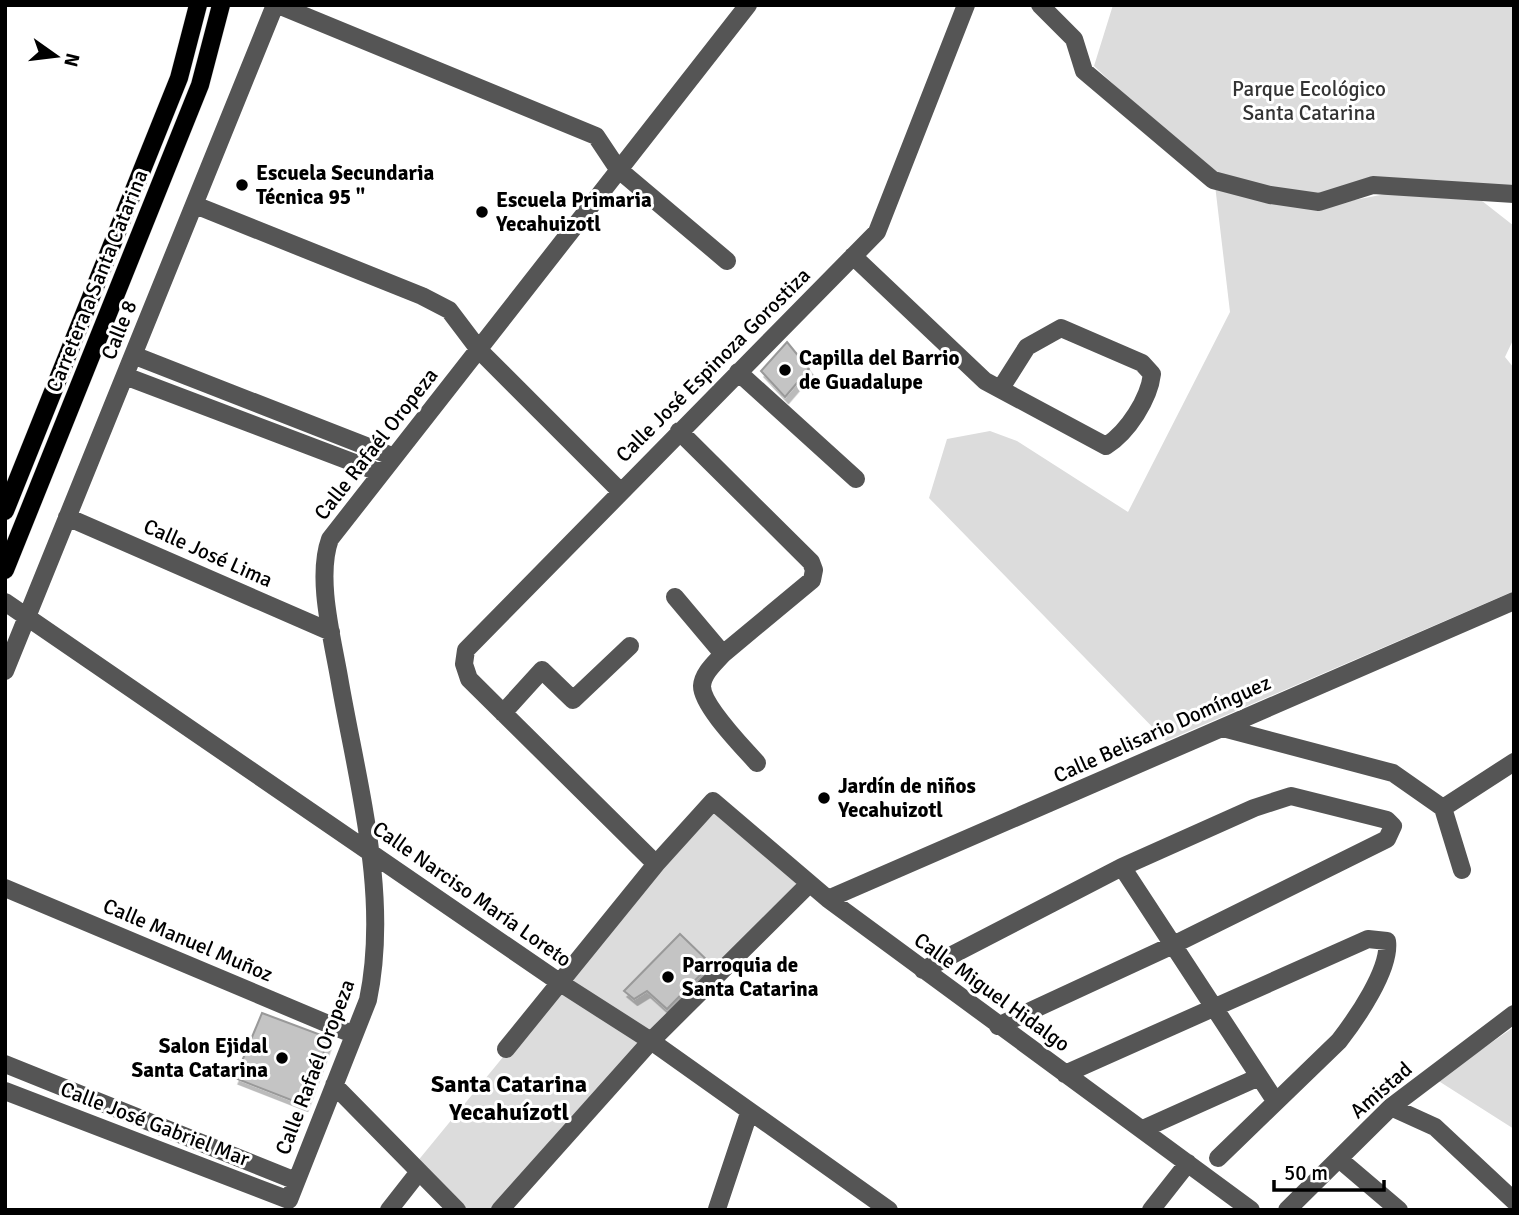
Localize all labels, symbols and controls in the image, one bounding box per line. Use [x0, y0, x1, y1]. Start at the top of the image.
north arrow [21, 21, 91, 91]
text: N [58, 51, 85, 69]
park label: Parque Ecológico Santa Catarina [1232, 76, 1386, 126]
place label: Escuela Secundaria Técnica 95 " [256, 160, 434, 210]
street label: Carretera a Santa Catarina [40, 166, 154, 396]
marker: Escuela Secundaria Técnica 95 " [234, 177, 250, 193]
place label: Escuela Primaria Yecahuizotl [495, 187, 652, 237]
marker: Escuela Primaria Yecahuizotl [474, 204, 490, 220]
street label: Calle José Espinoza Gorostiza [610, 262, 816, 468]
street label: Calle 8 [95, 297, 143, 363]
place label: Capilla del Barrio de Guadalupe [799, 345, 959, 395]
marker: Capilla del Barrio de Guadalupe [777, 362, 793, 378]
street label: Calle Rafaél Oropeza [309, 363, 443, 525]
street label: Calle José Lima [139, 513, 277, 593]
street label: Calle Belisario Domínguez [1049, 669, 1275, 789]
place label: Jardín de niños Yecahuizotl [837, 773, 976, 823]
marker: Jardín de niños Yecahuizotl [816, 790, 832, 806]
street label: Calle Narciso María Loreto [368, 815, 576, 973]
street label: Calle Manuel Muñoz [99, 893, 277, 987]
street label: Calle Miguel Hidalgo [909, 927, 1075, 1057]
place label: Parroquia de Santa Catarina [682, 952, 819, 1002]
marker: Parroquia de Santa Catarina [660, 969, 676, 985]
street label: Calle Rafaél Oropeza [270, 976, 360, 1158]
place label: Salon Ejidal Santa Catarina [132, 1033, 268, 1083]
marker: Salon Ejidal Santa Catarina [274, 1050, 290, 1066]
street label: Amistad [1345, 1056, 1417, 1124]
district label: Santa Catarina Yecahuízotl [431, 1069, 587, 1127]
street label: Calle José Gabriel Mar [57, 1076, 254, 1172]
scale bar [1274, 1148, 1384, 1192]
text: 50 m [1284, 1160, 1328, 1186]

